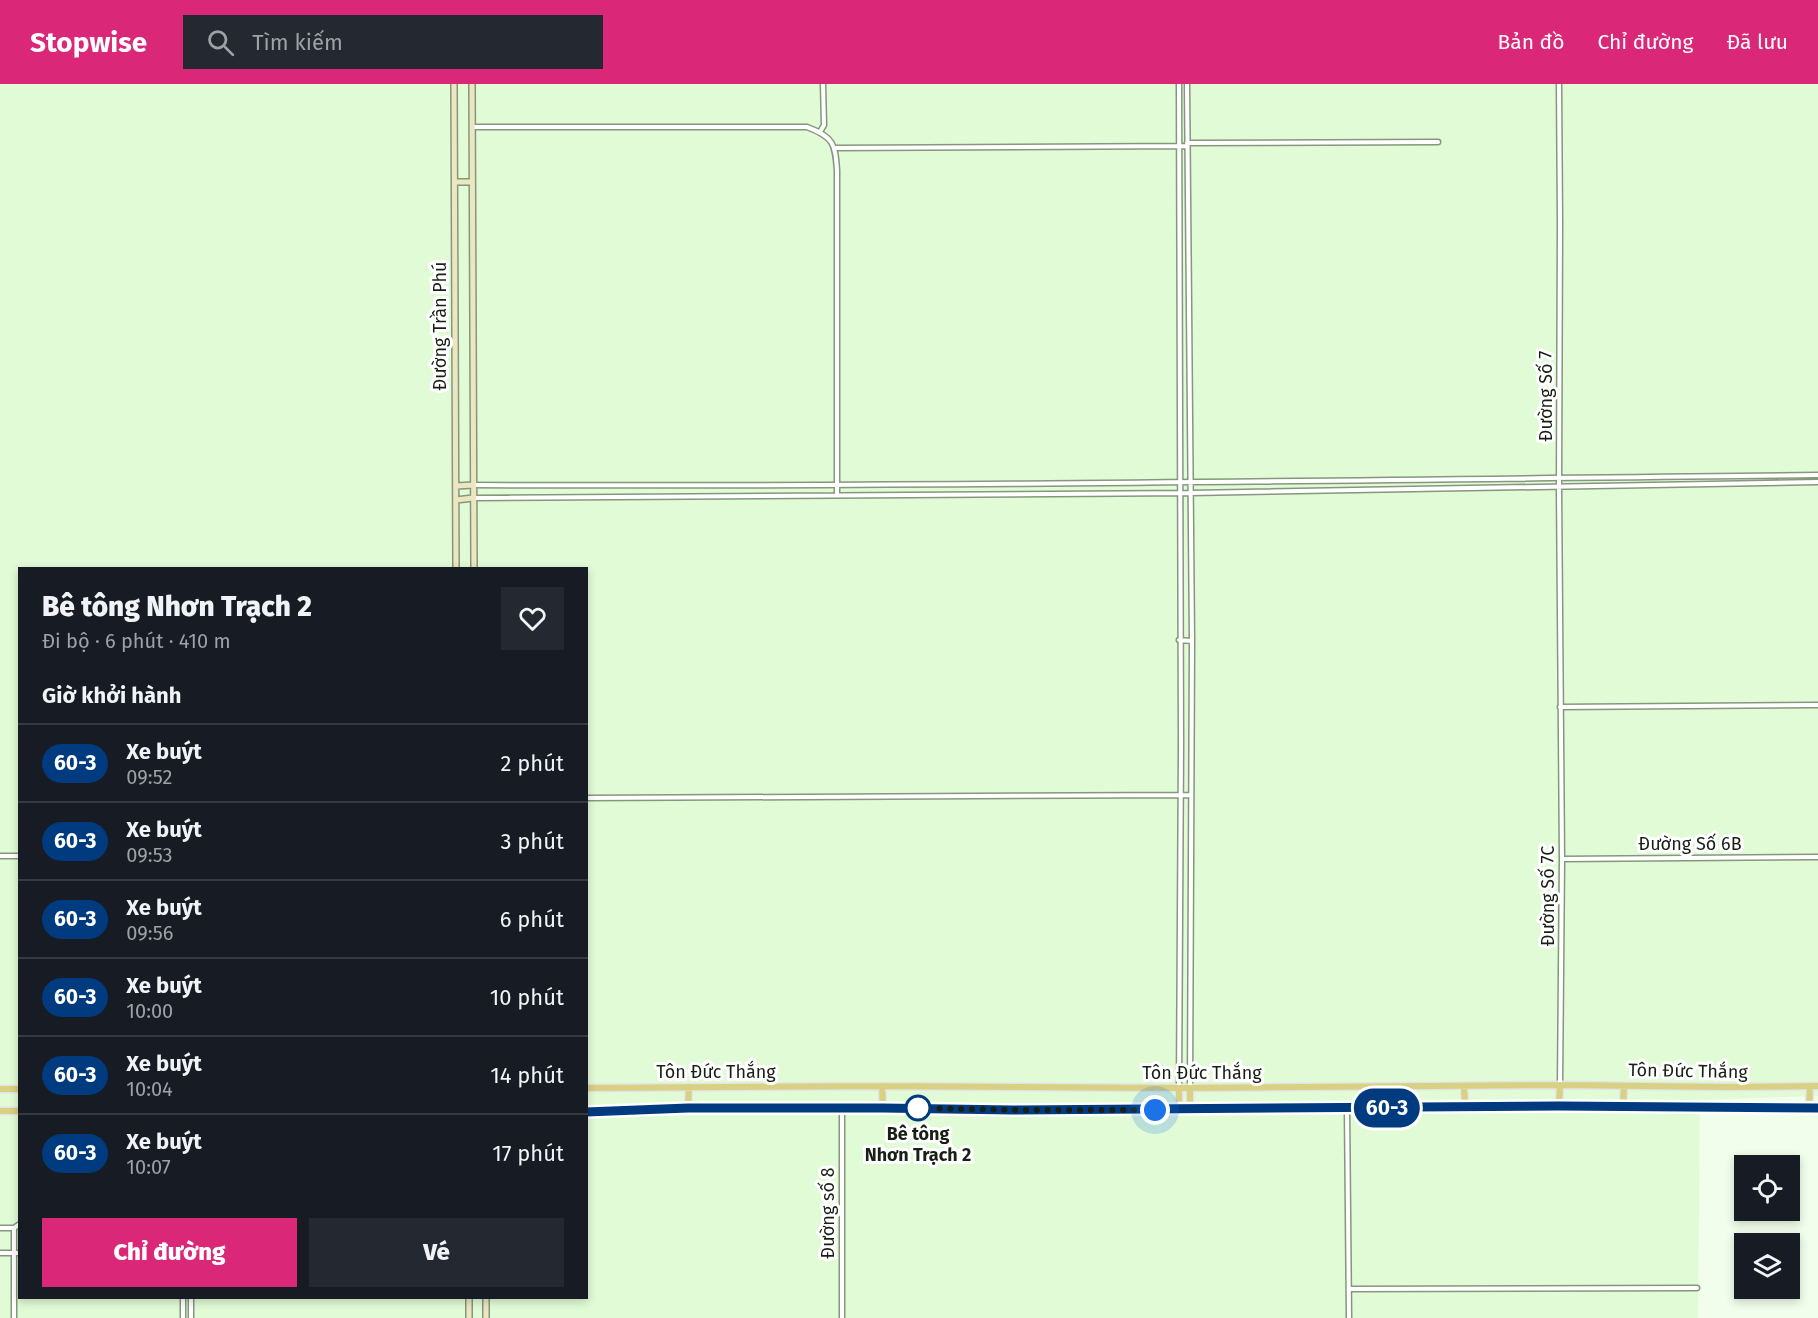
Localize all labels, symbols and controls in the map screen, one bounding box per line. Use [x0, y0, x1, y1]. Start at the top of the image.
search box [183, 15, 603, 69]
text: Stopwise [30, 26, 147, 59]
icon: search [204, 26, 237, 59]
text: Tìm kiếm [252, 29, 343, 56]
text: Bản đồ [1497, 29, 1564, 55]
text: Chỉ đường [1597, 29, 1693, 55]
text: Đã lưu [1726, 29, 1788, 55]
street label: Đường Trần Phú [429, 262, 451, 390]
street label: Đường Số 7 [1535, 351, 1557, 441]
button: heart [501, 587, 564, 650]
text: Bê tông Nhơn Trạch 2 [42, 590, 312, 623]
text: Đi bộ · 6 phút · 410 m [42, 629, 231, 653]
text: Giờ khởi hành [42, 682, 182, 709]
text: Xe buýt [126, 738, 202, 765]
text: 60-3 [54, 750, 96, 776]
text: 2 phút [501, 750, 564, 777]
text: 09:52 [126, 765, 172, 789]
text: Xe buýt [126, 816, 202, 843]
text: 60-3 [54, 828, 96, 854]
text: 3 phút [500, 828, 564, 855]
street label: Đường Số 6B [1638, 833, 1742, 855]
text: 09:53 [126, 843, 173, 867]
street label: Đường Số 7C [1537, 846, 1559, 946]
text: Xe buýt [126, 894, 202, 921]
text: 60-3 [54, 906, 96, 932]
text: 6 phút [500, 906, 564, 933]
text: 09:56 [126, 921, 173, 945]
text: Xe buýt [126, 972, 202, 999]
text: 60-3 [54, 984, 96, 1010]
text: 10 phút [490, 984, 564, 1011]
text: 10:00 [126, 999, 173, 1023]
text: Xe buýt [126, 1050, 202, 1077]
street label: Tôn Đức Thắng [1628, 1058, 1749, 1083]
street label: Tôn Đức Thắng [656, 1060, 776, 1083]
street label: Tôn Đức Thắng [1142, 1061, 1262, 1084]
text: 60-3 [54, 1062, 96, 1088]
text: 14 phút [490, 1062, 564, 1089]
text: 10:04 [126, 1077, 173, 1101]
line badge: 60-3 [1345, 1088, 1429, 1128]
marker: Bê tông Nhơn Trạch 2 [905, 1095, 931, 1121]
your location [1140, 1095, 1170, 1125]
text: 60-3 [1366, 1095, 1408, 1121]
place label: Bê tông Nhơn Trạch 2 [865, 1123, 971, 1166]
text: Xe buýt [126, 1128, 202, 1155]
text: 60-3 [54, 1140, 96, 1166]
text: 17 phút [492, 1140, 564, 1167]
text: 10:07 [126, 1155, 171, 1179]
map controls [1734, 1155, 1800, 1299]
button: locate [1734, 1155, 1800, 1221]
street label: Đường số 8 [817, 1167, 839, 1259]
button: Chỉ đường [42, 1218, 297, 1287]
button: Vé [309, 1218, 564, 1287]
button: layers [1734, 1233, 1800, 1299]

